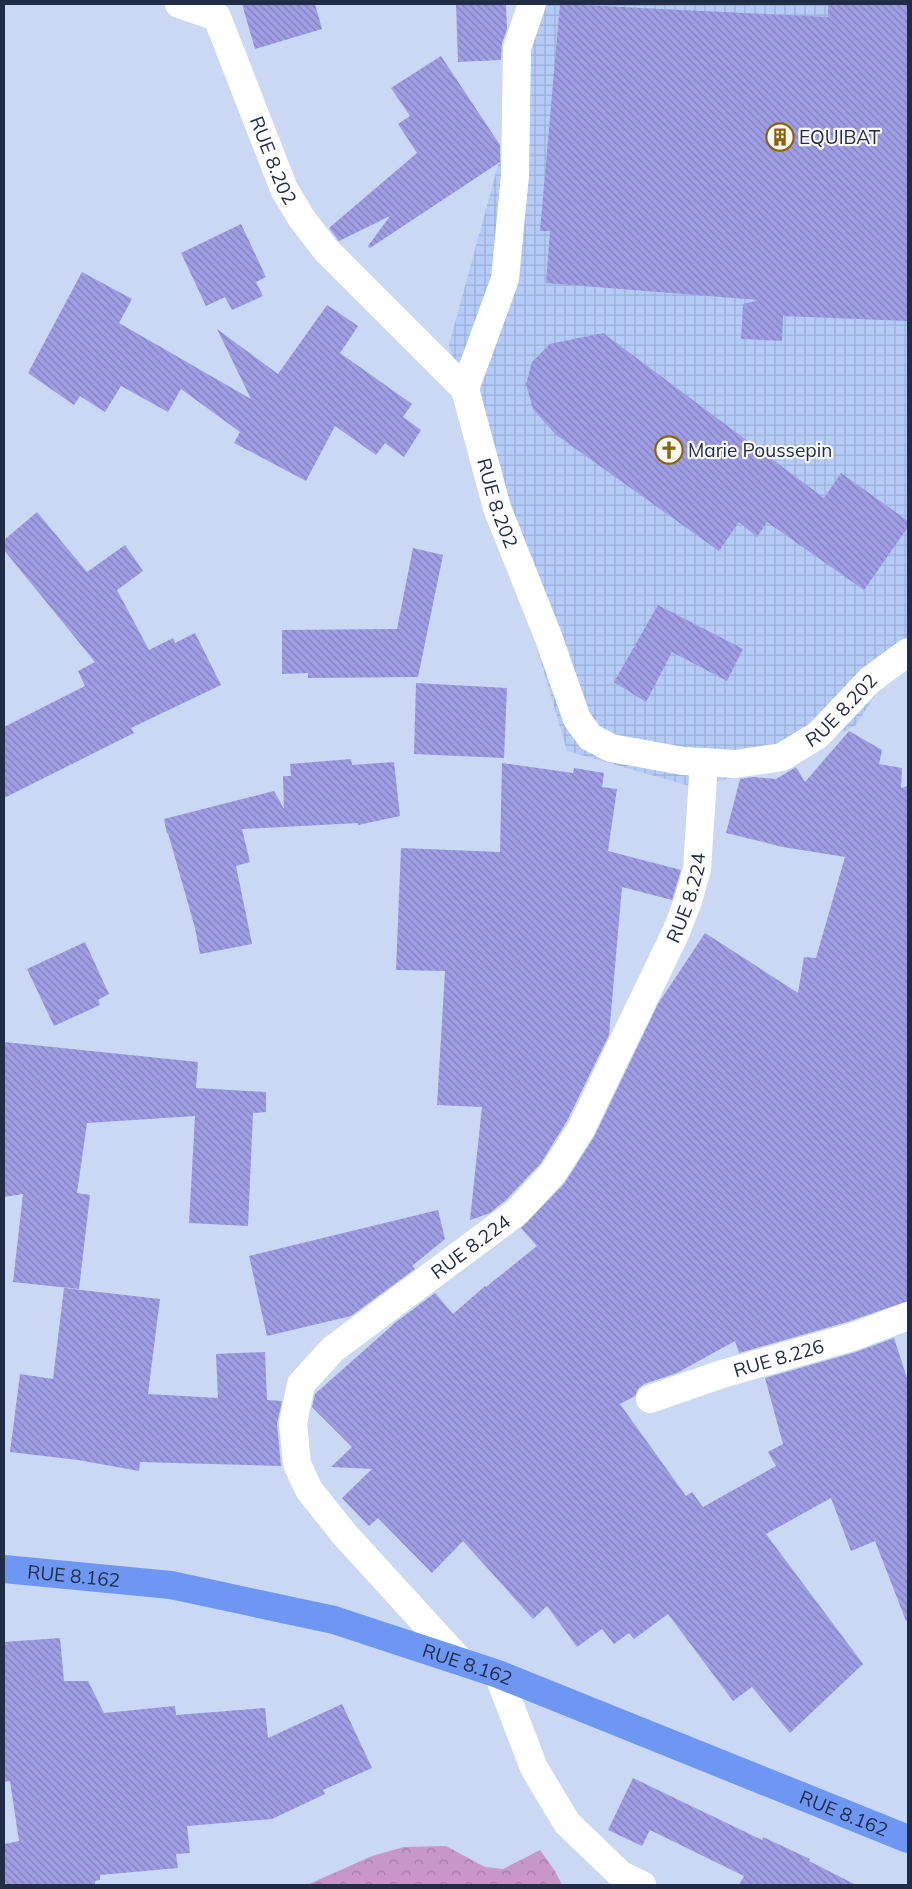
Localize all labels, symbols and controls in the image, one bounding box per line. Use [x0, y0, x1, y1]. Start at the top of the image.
street label: RUE 8.202 [245, 113, 302, 209]
building icon: EQUIBAT [765, 122, 795, 152]
place label: EQUIBAT [799, 125, 881, 149]
church icon: Marie Poussepin [654, 435, 684, 465]
place label: Marie Poussepin [688, 438, 832, 462]
street label: RUE 8.202 [472, 455, 524, 551]
street label: RUE 8.202 [801, 668, 882, 752]
street label: RUE 8.224 [661, 852, 710, 947]
street label: RUE 8.224 [426, 1209, 515, 1284]
street label: RUE 8.226 [730, 1334, 827, 1382]
street label: RUE 8.162 [26, 1559, 121, 1592]
street label: RUE 8.162 [419, 1638, 516, 1691]
street label: RUE 8.162 [796, 1785, 892, 1842]

